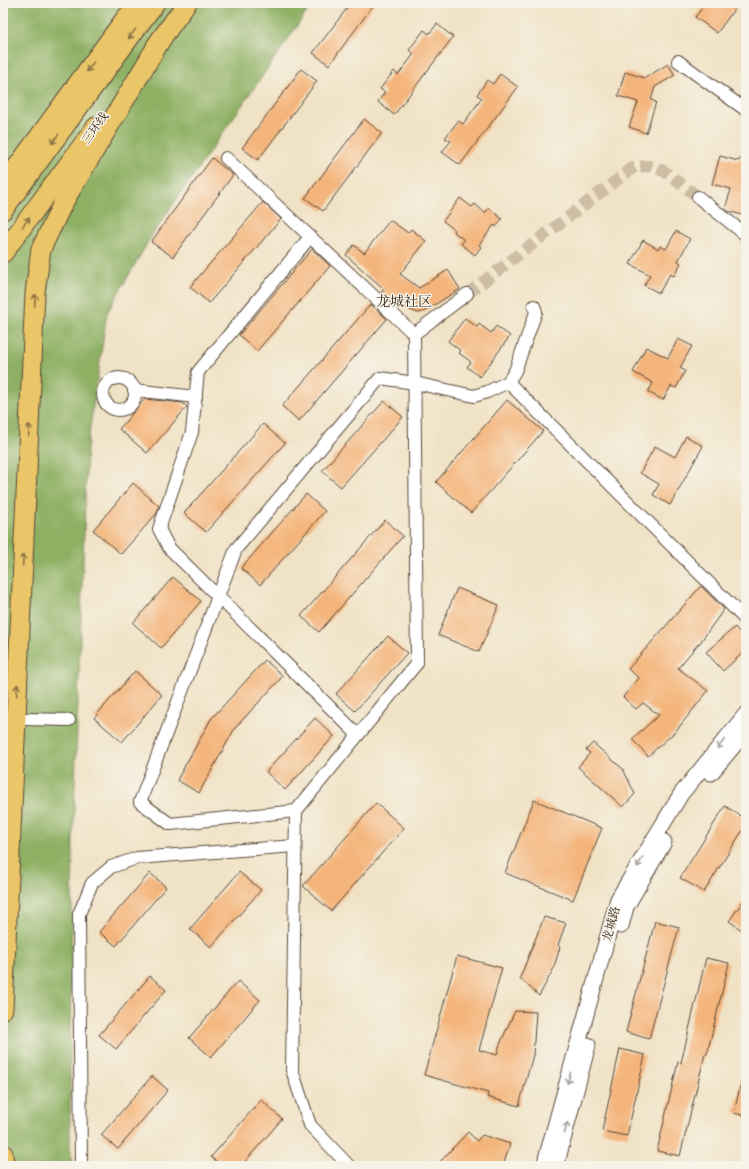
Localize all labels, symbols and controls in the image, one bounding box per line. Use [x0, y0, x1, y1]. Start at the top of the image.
one-way arrow [128, 29, 136, 40]
one-way arrow [86, 61, 94, 72]
street label: 三环线 [78, 109, 112, 147]
one-way arrow [51, 133, 59, 144]
one-way arrow [22, 216, 30, 227]
district label: 龙城社区 [376, 292, 432, 311]
one-way arrow [31, 294, 39, 307]
one-way arrow [26, 424, 33, 437]
one-way arrow [20, 554, 27, 567]
one-way arrow [14, 684, 21, 697]
one-way arrow [717, 739, 726, 749]
one-way arrow [635, 856, 643, 868]
street label: 龙城路 [599, 905, 623, 943]
one-way arrow [565, 1071, 572, 1084]
one-way arrow [563, 1122, 570, 1135]

